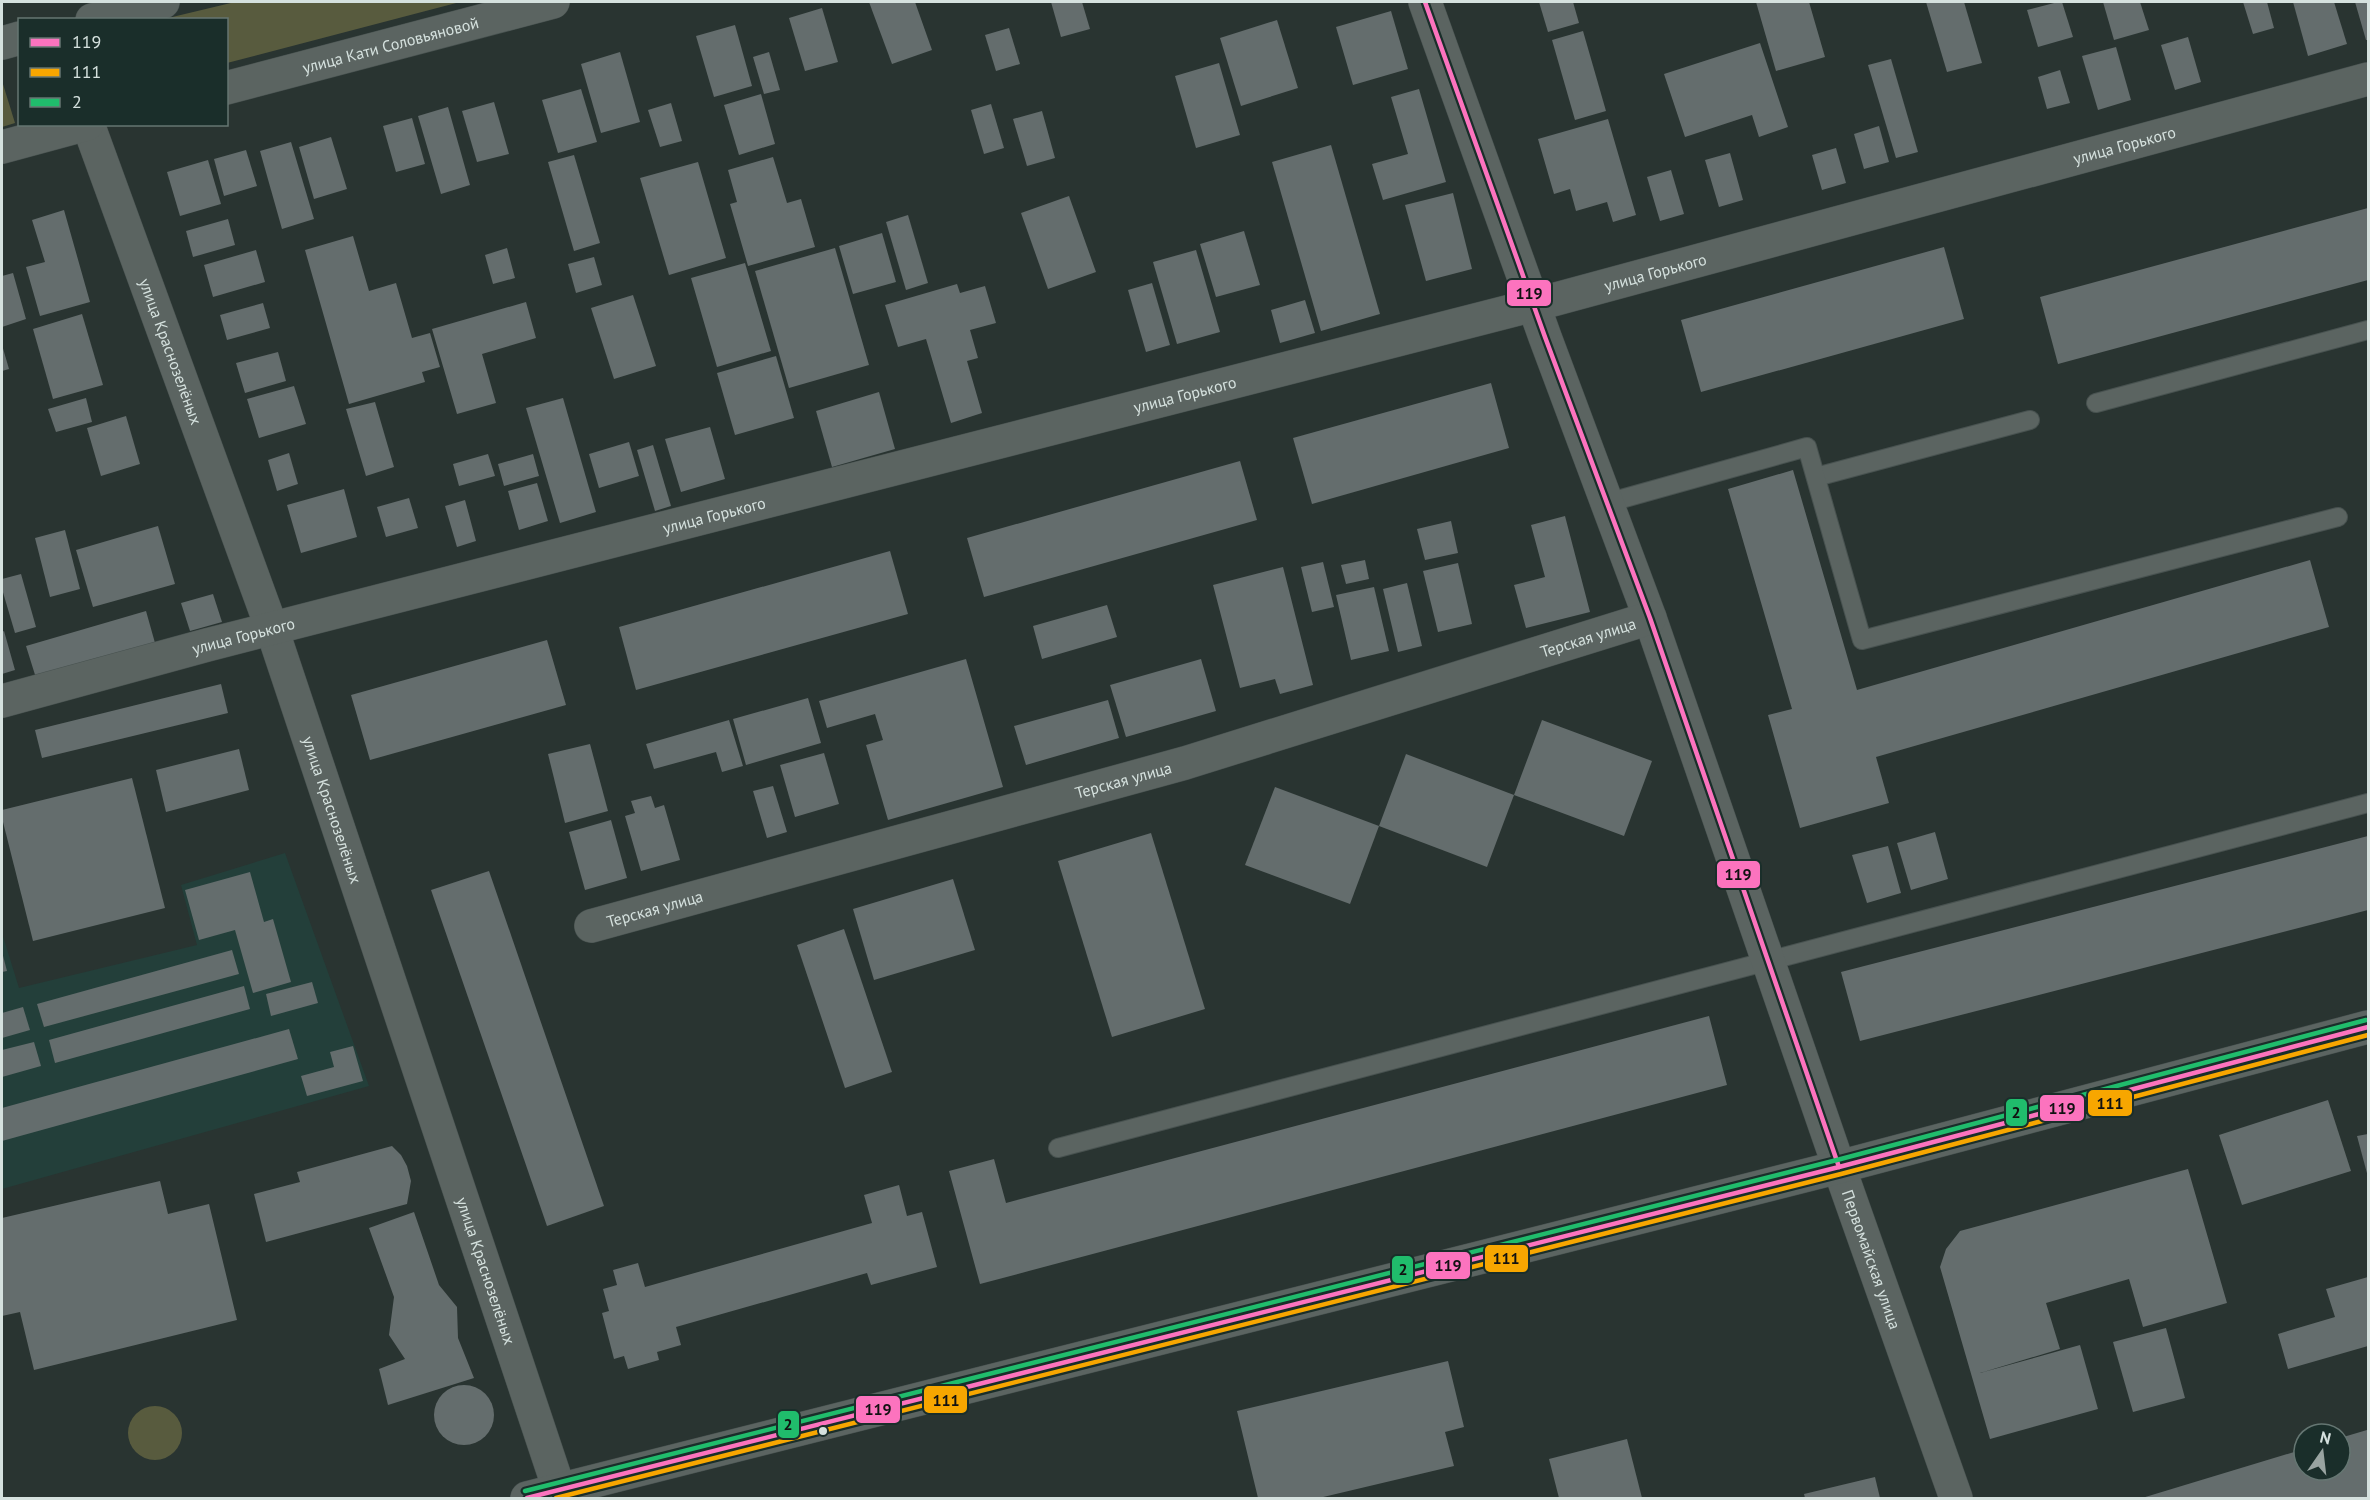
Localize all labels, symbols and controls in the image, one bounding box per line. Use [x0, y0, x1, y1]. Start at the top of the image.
street label: улица Кати Соловьяновой [300, 12, 481, 78]
legend [18, 18, 228, 126]
text: 119 [72, 30, 101, 53]
text: 111 [72, 60, 101, 83]
text: 2 [72, 90, 82, 113]
street label: улица Горького [2071, 122, 2178, 168]
street label: улица Горького [1602, 249, 1709, 296]
street label: улица Краснозелёных [135, 275, 207, 427]
line badge: 119 [1506, 279, 1552, 307]
text: 119 [1515, 283, 1543, 303]
street label: улица Горького [1131, 372, 1238, 417]
street label: улица Горького [661, 492, 768, 538]
street label: улица Горького [190, 613, 297, 659]
street label: Терская улица [1538, 613, 1638, 662]
street label: улица Краснозелёных [298, 733, 366, 886]
street label: Терская улица [1073, 757, 1174, 803]
line badge: 119 [1716, 860, 1761, 889]
text: 119 [1724, 864, 1752, 884]
street label: Терская улица [604, 886, 705, 931]
line badge: 111 [2087, 1089, 2133, 1117]
text: 111 [2096, 1093, 2124, 1113]
line badge: 119 [2039, 1094, 2085, 1122]
line badge: 2 [2005, 1098, 2028, 1127]
text: 119 [2048, 1098, 2076, 1118]
text: 2 [2011, 1102, 2021, 1122]
street label: Первомайская улица [1838, 1187, 1905, 1332]
street label: улица Краснозелёных [452, 1194, 520, 1347]
line badge: 111 [1484, 1244, 1529, 1273]
text: 111 [1492, 1248, 1520, 1268]
line badge: 119 [1425, 1251, 1471, 1280]
line badge: 2 [1391, 1255, 1414, 1284]
text: 119 [1434, 1255, 1462, 1275]
text: 2 [1398, 1259, 1408, 1279]
line badge: 111 [923, 1385, 968, 1414]
text: 111 [932, 1390, 960, 1410]
line badge: 119 [855, 1395, 901, 1424]
text: 119 [864, 1399, 892, 1419]
line badge: 2 [777, 1410, 800, 1439]
text: 2 [783, 1414, 793, 1434]
north arrow [2292, 1422, 2352, 1482]
unlabelled marker [817, 1425, 829, 1437]
text: N [2318, 1426, 2333, 1448]

